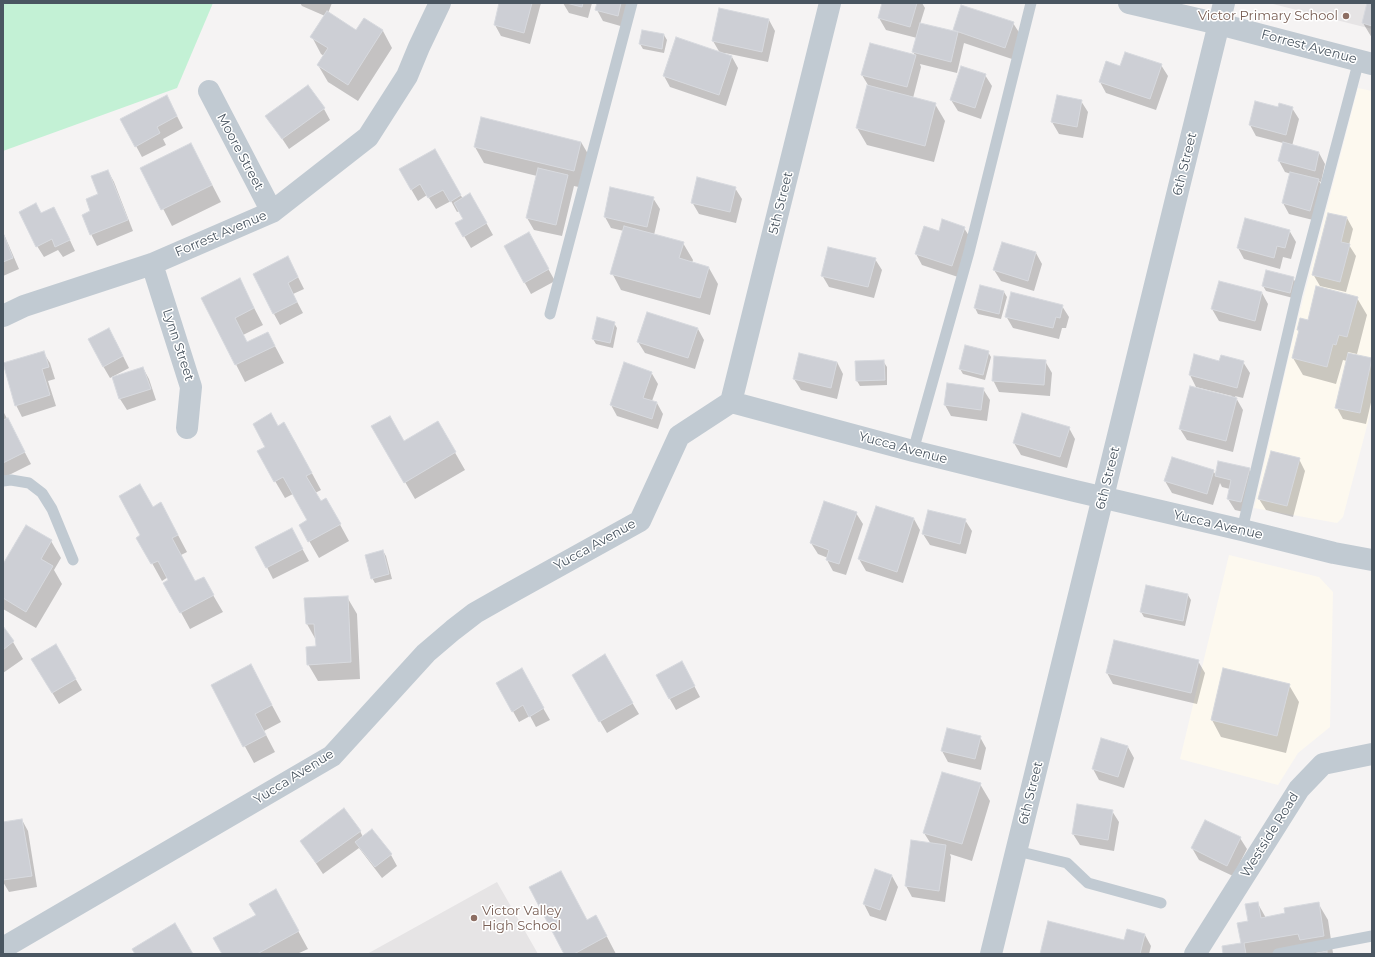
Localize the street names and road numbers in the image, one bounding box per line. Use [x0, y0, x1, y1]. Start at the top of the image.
street label: Forrest Avenue [1260, 27, 1358, 67]
street label: Moore Street [213, 111, 267, 193]
street label: 6th Street [1170, 131, 1200, 197]
street label: 5th Street [766, 170, 796, 236]
street label: Forrest Avenue [173, 208, 269, 260]
street label: Lynn Street [159, 307, 197, 383]
street label: Yucca Avenue [857, 429, 949, 467]
street label: 6th Street [1093, 445, 1123, 511]
street label: Yucca Avenue [1172, 507, 1264, 543]
street label: Yucca Avenue [551, 516, 639, 574]
street label: Yucca Avenue [251, 746, 337, 808]
street label: 6th Street [1016, 760, 1046, 826]
street label: Westside Road [1238, 790, 1302, 880]

